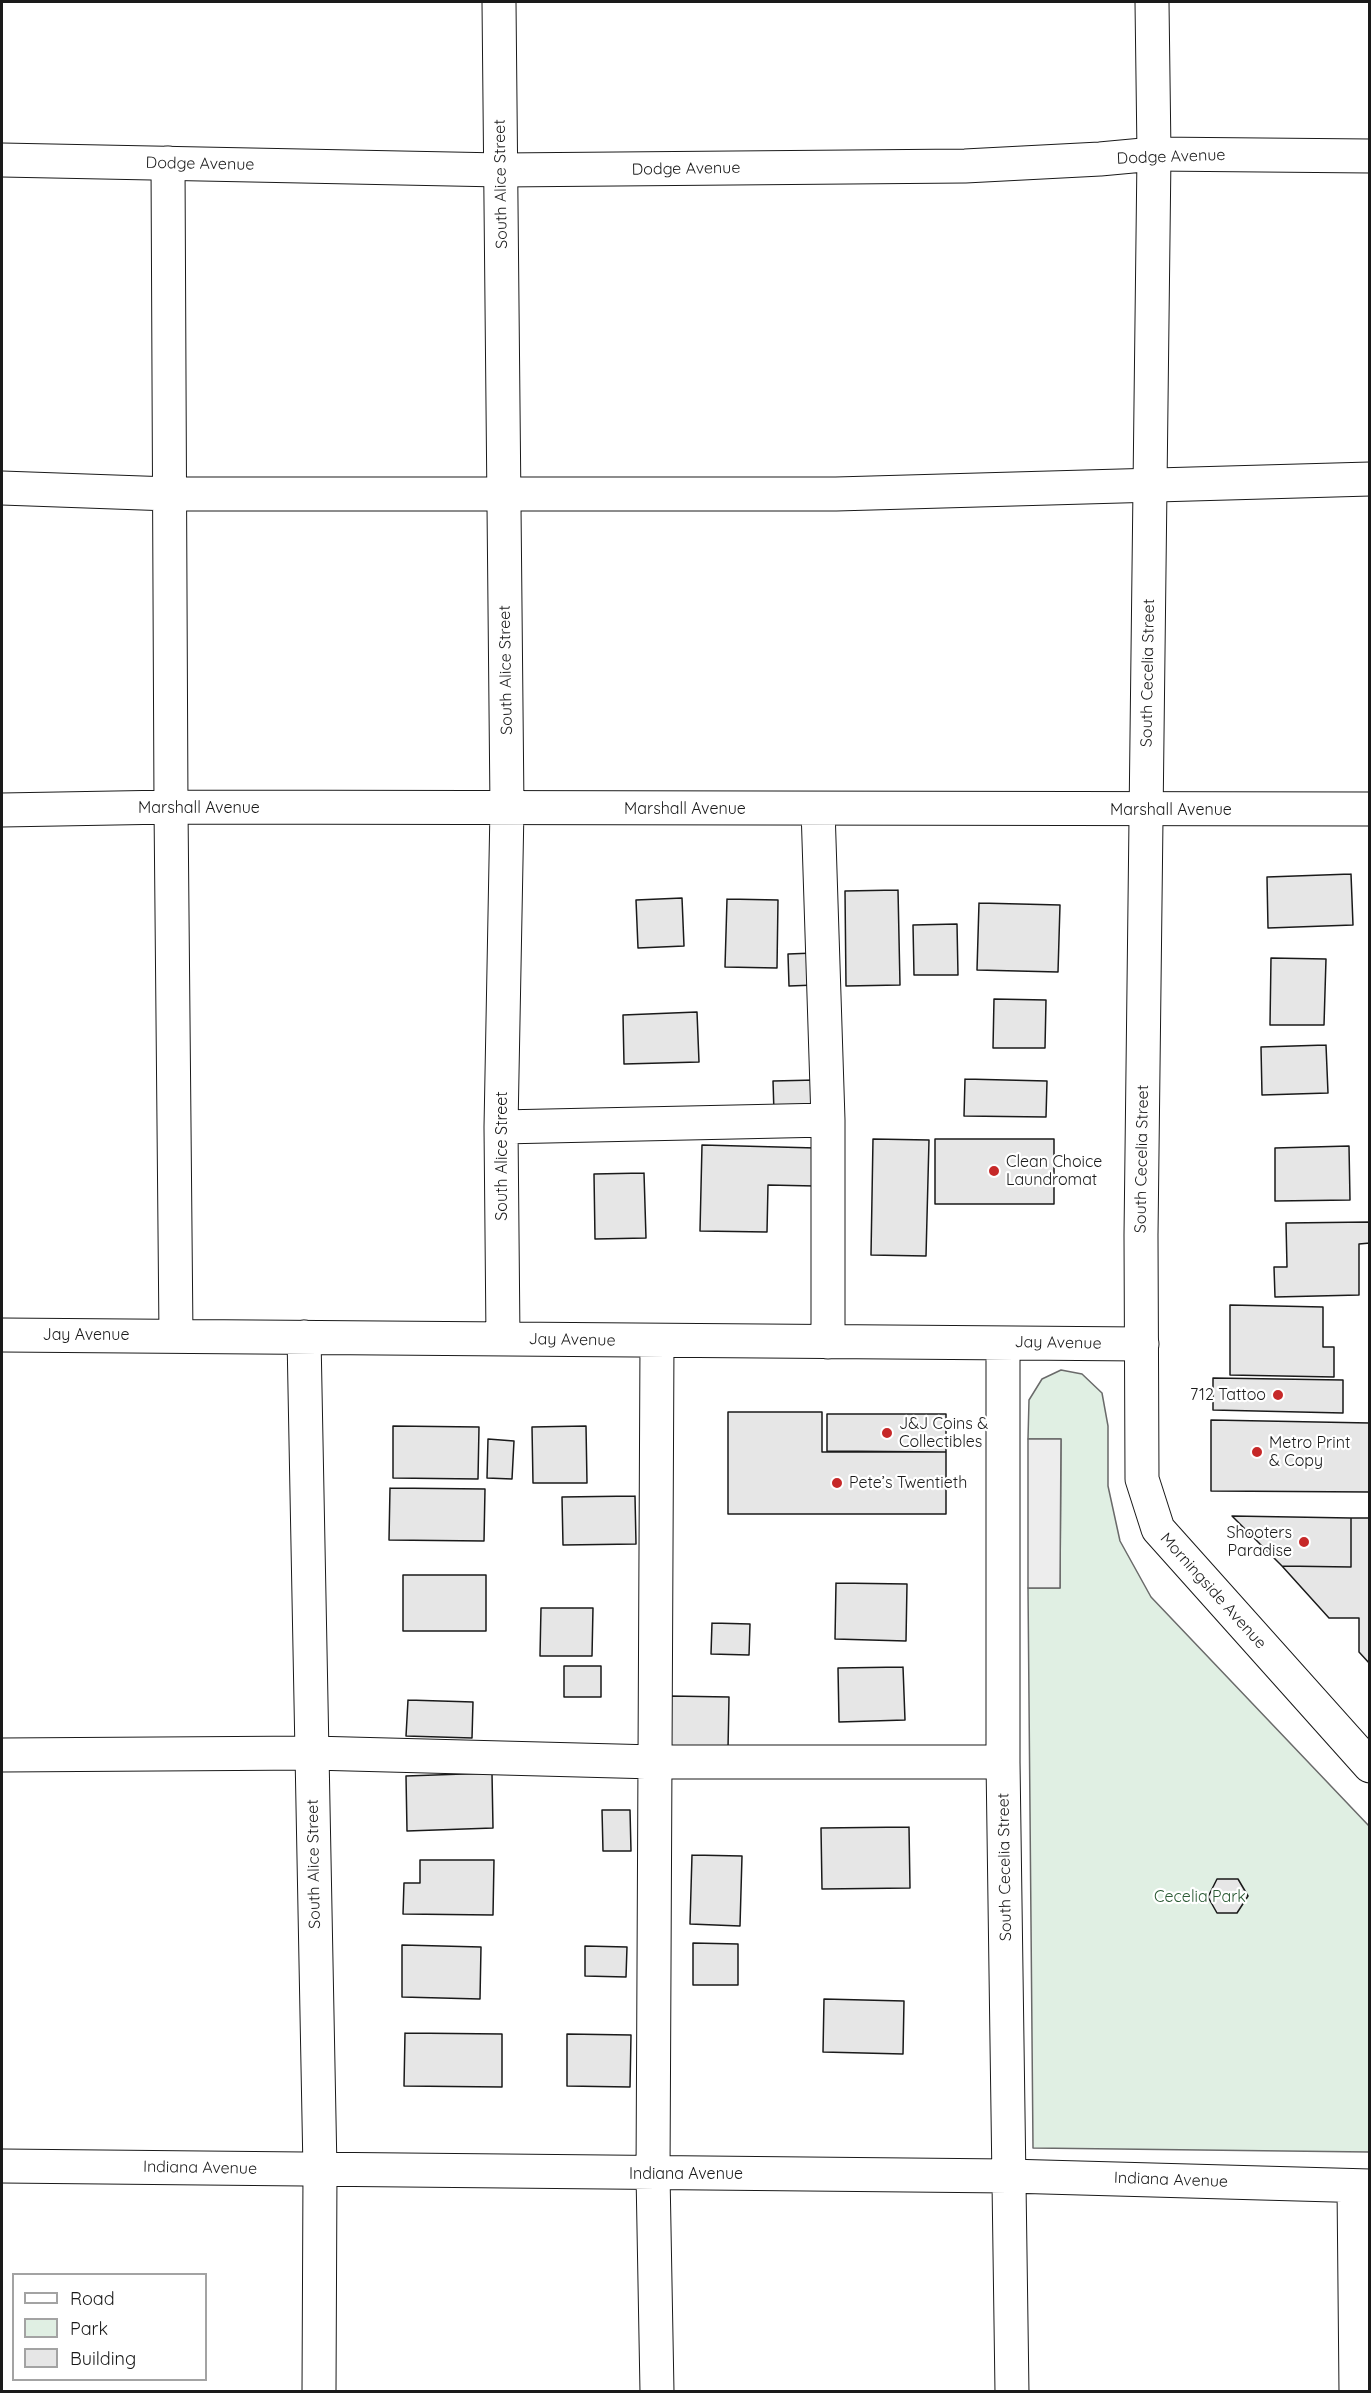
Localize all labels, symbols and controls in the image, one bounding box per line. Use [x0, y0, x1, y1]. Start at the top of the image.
street label: South Alice Street [490, 119, 512, 249]
street label: Dodge Avenue [1116, 146, 1226, 168]
street label: Dodge Avenue [145, 153, 255, 175]
street label: Dodge Avenue [631, 158, 741, 180]
street label: South Cecelia Street [1137, 599, 1159, 747]
street label: South Alice Street [495, 605, 517, 735]
street label: Marshall Avenue [138, 798, 260, 818]
street label: Marshall Avenue [624, 799, 746, 819]
street label: Marshall Avenue [1110, 800, 1232, 820]
street label: South Cecelia Street [1131, 1085, 1153, 1233]
street label: South Alice Street [492, 1091, 512, 1221]
place label: Clean Choice Laundromat [1006, 1152, 1102, 1190]
marker: Clean Choice Laundromat [987, 1164, 1001, 1178]
street label: Jay Avenue [42, 1325, 130, 1345]
street label: Jay Avenue [528, 1330, 616, 1350]
street label: Jay Avenue [1014, 1333, 1102, 1353]
place label: 712 Tattoo [1190, 1385, 1266, 1405]
marker: 712 Tattoo [1271, 1388, 1285, 1402]
place label: J&J Coins & Collectibles [899, 1414, 988, 1452]
marker: J&J Coins & Collectibles [880, 1426, 894, 1440]
place label: Metro Print & Copy [1269, 1433, 1350, 1471]
marker: Metro Print & Copy [1250, 1445, 1264, 1459]
place label: Pete’s Twentieth [849, 1473, 967, 1493]
marker: Pete’s Twentieth [830, 1476, 844, 1490]
place label: Shooters Paradise [1227, 1523, 1292, 1561]
street label: Morningside Avenue [1156, 1529, 1270, 1653]
marker: Shooters Paradise [1297, 1535, 1311, 1549]
street label: South Cecelia Street [994, 1793, 1016, 1941]
street label: South Alice Street [303, 1799, 325, 1929]
park label: Cecelia Park [1154, 1887, 1246, 1907]
street label: Indiana Avenue [143, 2157, 257, 2179]
street label: Indiana Avenue [629, 2164, 743, 2184]
street label: Indiana Avenue [1114, 2168, 1228, 2192]
legend [12, 2273, 207, 2381]
text: Road [70, 2287, 115, 2310]
text: Park [70, 2317, 108, 2340]
text: Building [70, 2347, 136, 2370]

